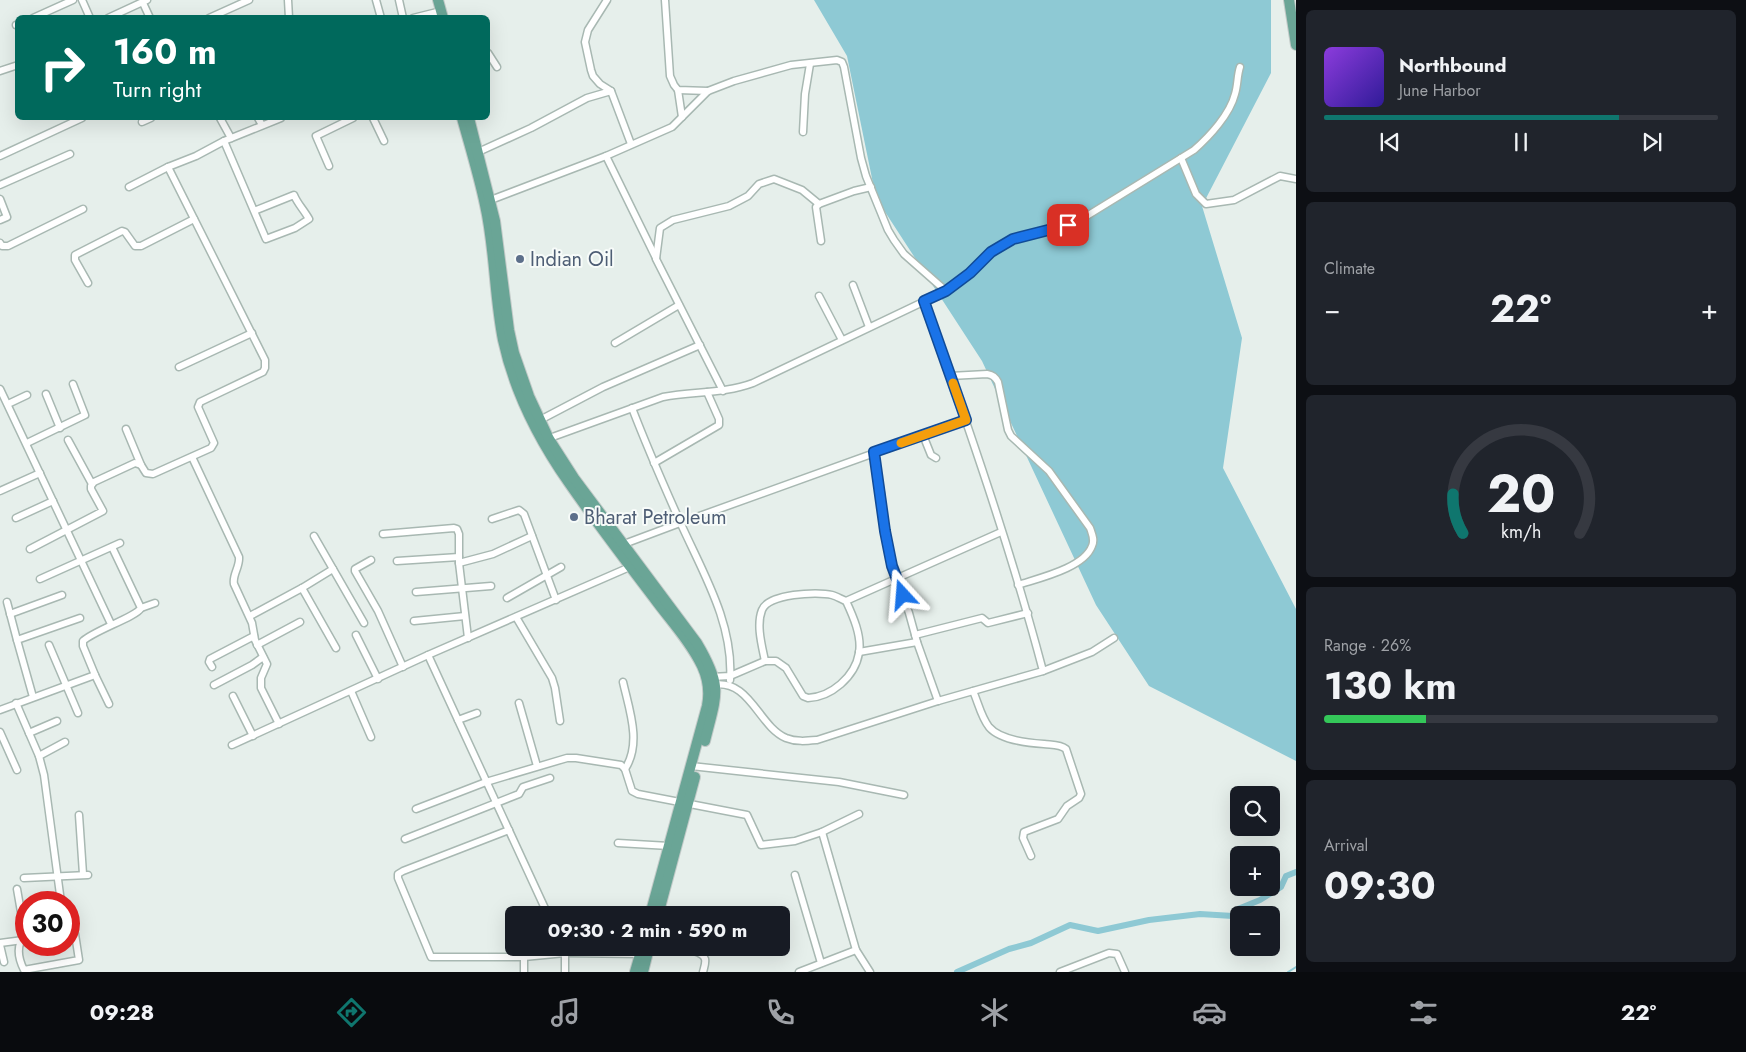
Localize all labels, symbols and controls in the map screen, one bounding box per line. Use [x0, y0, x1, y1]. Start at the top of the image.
text: 160 m [113, 27, 217, 77]
icon: right [30, 35, 95, 100]
text: Northbound [1399, 52, 1506, 79]
text: Turn right [113, 73, 201, 105]
text: June Harbor [1399, 79, 1481, 102]
icon: previous [1376, 128, 1404, 156]
icon: pause [1507, 128, 1535, 156]
icon: next [1638, 128, 1666, 156]
pin [1047, 204, 1089, 246]
icon: arrive [1054, 211, 1082, 239]
place label: Indian Oil [530, 245, 614, 274]
marker: Indian Oil [514, 253, 526, 265]
text: Climate [1324, 257, 1375, 280]
text: 22° [1490, 281, 1551, 336]
text: − [1324, 289, 1341, 330]
text: + [1701, 289, 1718, 330]
text: 20 [1487, 456, 1555, 532]
place label: Bharat Petroleum [584, 503, 727, 532]
marker: Bharat Petroleum [568, 511, 580, 523]
text: km/h [1501, 519, 1541, 545]
position arrow [876, 568, 928, 620]
text: Range · 26% [1324, 634, 1411, 657]
text: 130 km [1324, 658, 1457, 713]
map controls [1230, 786, 1280, 956]
button: search [1230, 786, 1280, 836]
text: Arrival [1324, 834, 1368, 857]
button: + [1230, 846, 1280, 896]
text: 09:30 [1324, 858, 1436, 913]
speed limit sign: 30 [15, 891, 80, 956]
button: − [1230, 906, 1280, 956]
text: 09:30 · 2 min · 590 m [548, 917, 747, 944]
icon: directions [334, 995, 369, 1030]
icon: music [548, 995, 583, 1030]
icon: phone [763, 995, 798, 1030]
icon: climate [977, 995, 1012, 1030]
icon: car [1192, 995, 1227, 1030]
icon: filters [1406, 995, 1441, 1030]
text: 09:28 [90, 996, 154, 1028]
text: 22° [1621, 996, 1656, 1028]

